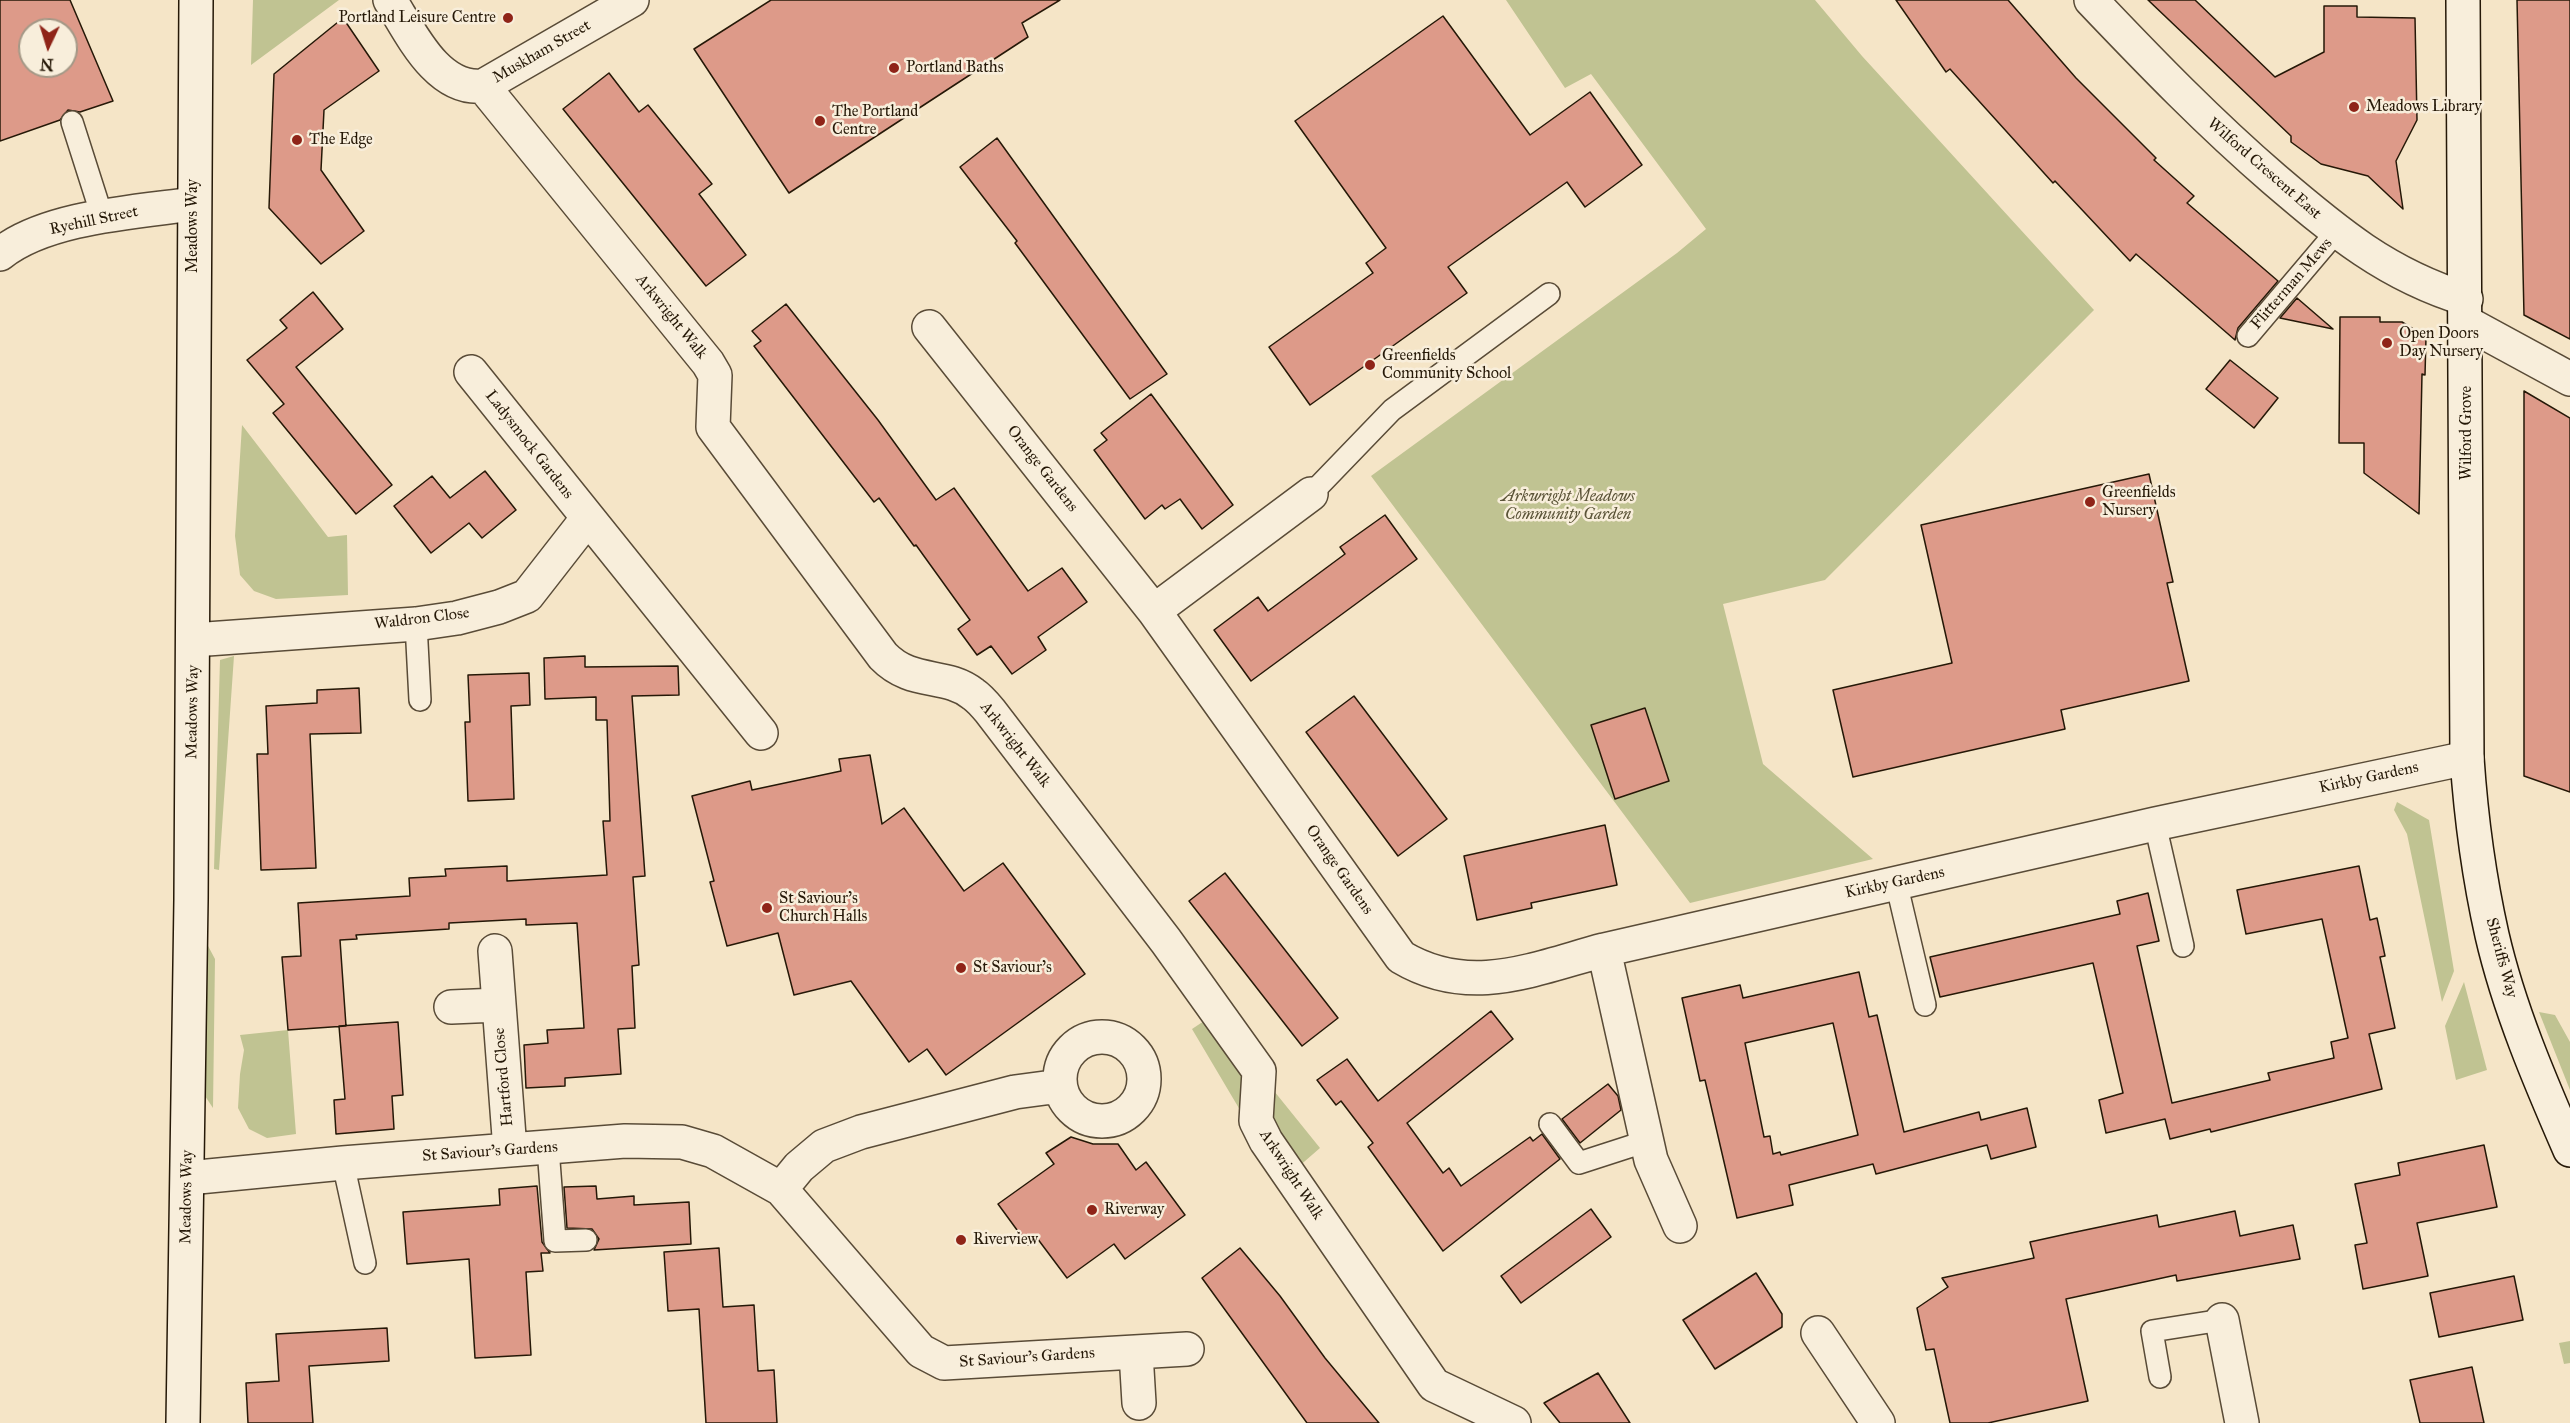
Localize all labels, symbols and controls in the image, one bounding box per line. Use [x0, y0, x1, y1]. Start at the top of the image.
place label: Portland Leisure Centre [339, 8, 496, 28]
marker: Portland Leisure Centre [501, 11, 515, 25]
street label: Muskham Street [489, 16, 595, 88]
north arrow [18, 18, 78, 78]
text: N [39, 55, 54, 74]
place label: Portland Baths [906, 58, 1004, 78]
marker: Portland Baths [887, 61, 901, 75]
place label: Meadows Library [2366, 97, 2482, 117]
marker: Meadows Library [2347, 100, 2361, 114]
place label: The Portland Centre [832, 102, 918, 140]
marker: The Portland Centre [813, 114, 827, 128]
street label: Wilford Crescent East [2203, 114, 2325, 224]
place label: The Edge [309, 130, 373, 150]
marker: The Edge [290, 133, 304, 147]
street label: Meadows Way [183, 179, 203, 273]
street label: Ryehill Street [48, 202, 140, 240]
street label: Flitterman Mews [2247, 234, 2337, 334]
street label: Arkwright Walk [631, 271, 711, 363]
place label: Open Doors Day Nursery [2399, 324, 2483, 362]
marker: Open Doors Day Nursery [2380, 336, 2394, 350]
place label: Greenfields Community School [1382, 346, 1511, 384]
marker: Greenfields Community School [1363, 358, 1377, 372]
street label: Wilford Grove [2457, 386, 2477, 480]
street label: Ladysmock Gardens [481, 387, 577, 503]
street label: Orange Gardens [1002, 422, 1082, 516]
place label: Greenfields Nursery [2102, 483, 2176, 521]
park label: Arkwright Meadows Community Garden [1501, 487, 1635, 525]
marker: Greenfields Nursery [2083, 495, 2097, 509]
street label: Waldron Close [373, 604, 471, 634]
street label: Meadows Way [183, 665, 203, 759]
street label: Arkwright Walk [976, 698, 1054, 792]
street label: Kirkby Gardens [2318, 758, 2420, 798]
street label: Orange Gardens [1301, 822, 1377, 918]
street label: Kirkby Gardens [1844, 863, 1946, 903]
place label: St Saviour's Church Halls [779, 889, 867, 927]
marker: St Saviour's Church Halls [760, 901, 774, 915]
street label: Sheriffs Way [2481, 916, 2521, 1000]
place label: St Saviour's [973, 958, 1052, 978]
marker: St Saviour's [954, 961, 968, 975]
street label: Hartford Close [490, 1027, 518, 1127]
street label: Arkwright Walk [1255, 1126, 1327, 1224]
street label: St Saviour's Gardens [422, 1138, 558, 1166]
street label: Meadows Way [177, 1150, 197, 1244]
place label: Riverway [1104, 1200, 1164, 1220]
marker: Riverway [1085, 1203, 1099, 1217]
place label: Riverview [973, 1230, 1038, 1250]
marker: Riverview [954, 1233, 968, 1247]
street label: St Saviour's Gardens [959, 1344, 1095, 1372]

